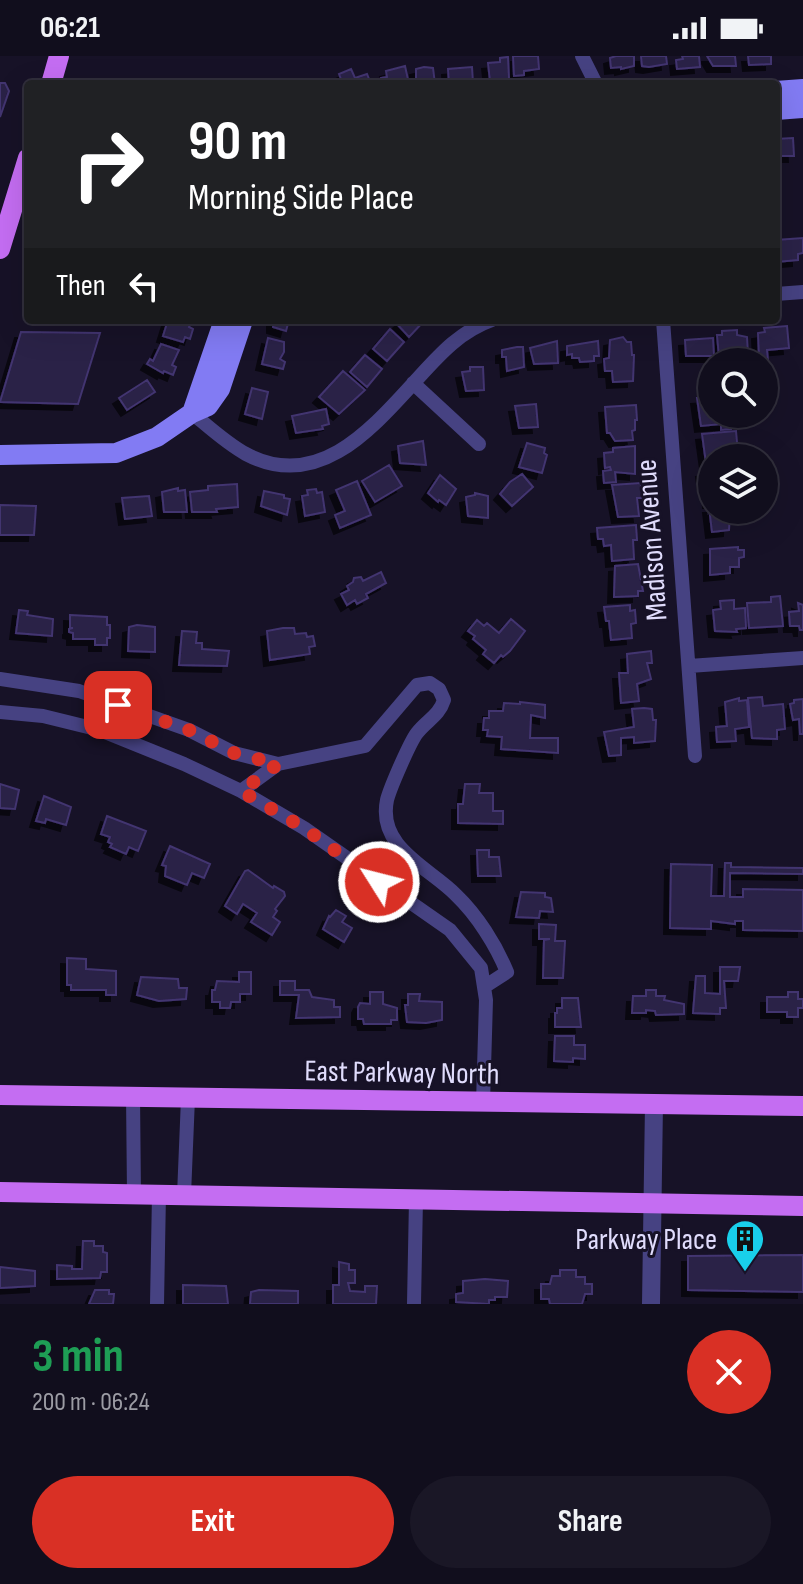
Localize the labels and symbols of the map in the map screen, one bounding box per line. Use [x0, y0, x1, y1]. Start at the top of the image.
street label: Madison Avenue [628, 458, 676, 622]
pin [84, 671, 152, 739]
position arrow [337, 840, 421, 924]
street label: East Parkway North [304, 1053, 500, 1093]
building icon: Parkway Place [724, 1218, 766, 1273]
place label: Parkway Place [575, 1222, 717, 1258]

